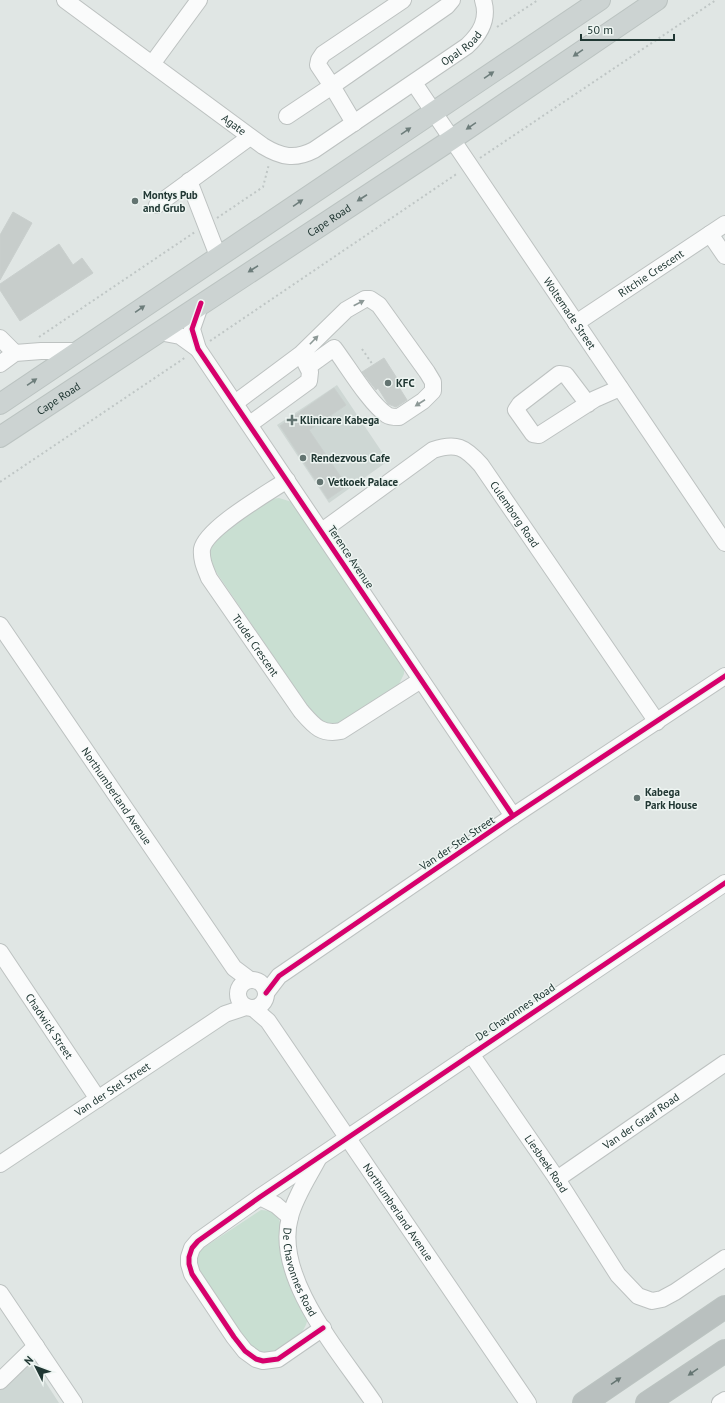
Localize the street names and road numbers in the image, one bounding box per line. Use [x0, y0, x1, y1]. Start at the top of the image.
street label: Opal Road [438, 28, 485, 69]
street label: Agate [219, 111, 249, 138]
street label: Cape Road [305, 201, 354, 240]
street label: Ritchie Crescent [616, 246, 687, 300]
street label: Woltemade Street [540, 275, 599, 352]
street label: Cape Road [34, 379, 83, 418]
street label: Culemborg Road [487, 478, 542, 550]
street label: Terence Avenue [325, 523, 377, 591]
street label: Trudel Crescent [229, 612, 282, 679]
street label: Northumberland Avenue [78, 745, 155, 848]
street label: Van der Stel Street [416, 813, 497, 874]
street label: De Chavonnes Road [473, 980, 558, 1044]
street label: Chadwick Street [23, 991, 76, 1062]
street label: Van der Stel Street [71, 1059, 153, 1120]
street label: Van der Graaf Road [599, 1090, 682, 1153]
street label: Liesbeek Road [522, 1132, 571, 1195]
street label: Northumberland Avenue [360, 1161, 436, 1264]
street label: De Chavonnes Road [280, 1227, 320, 1319]

